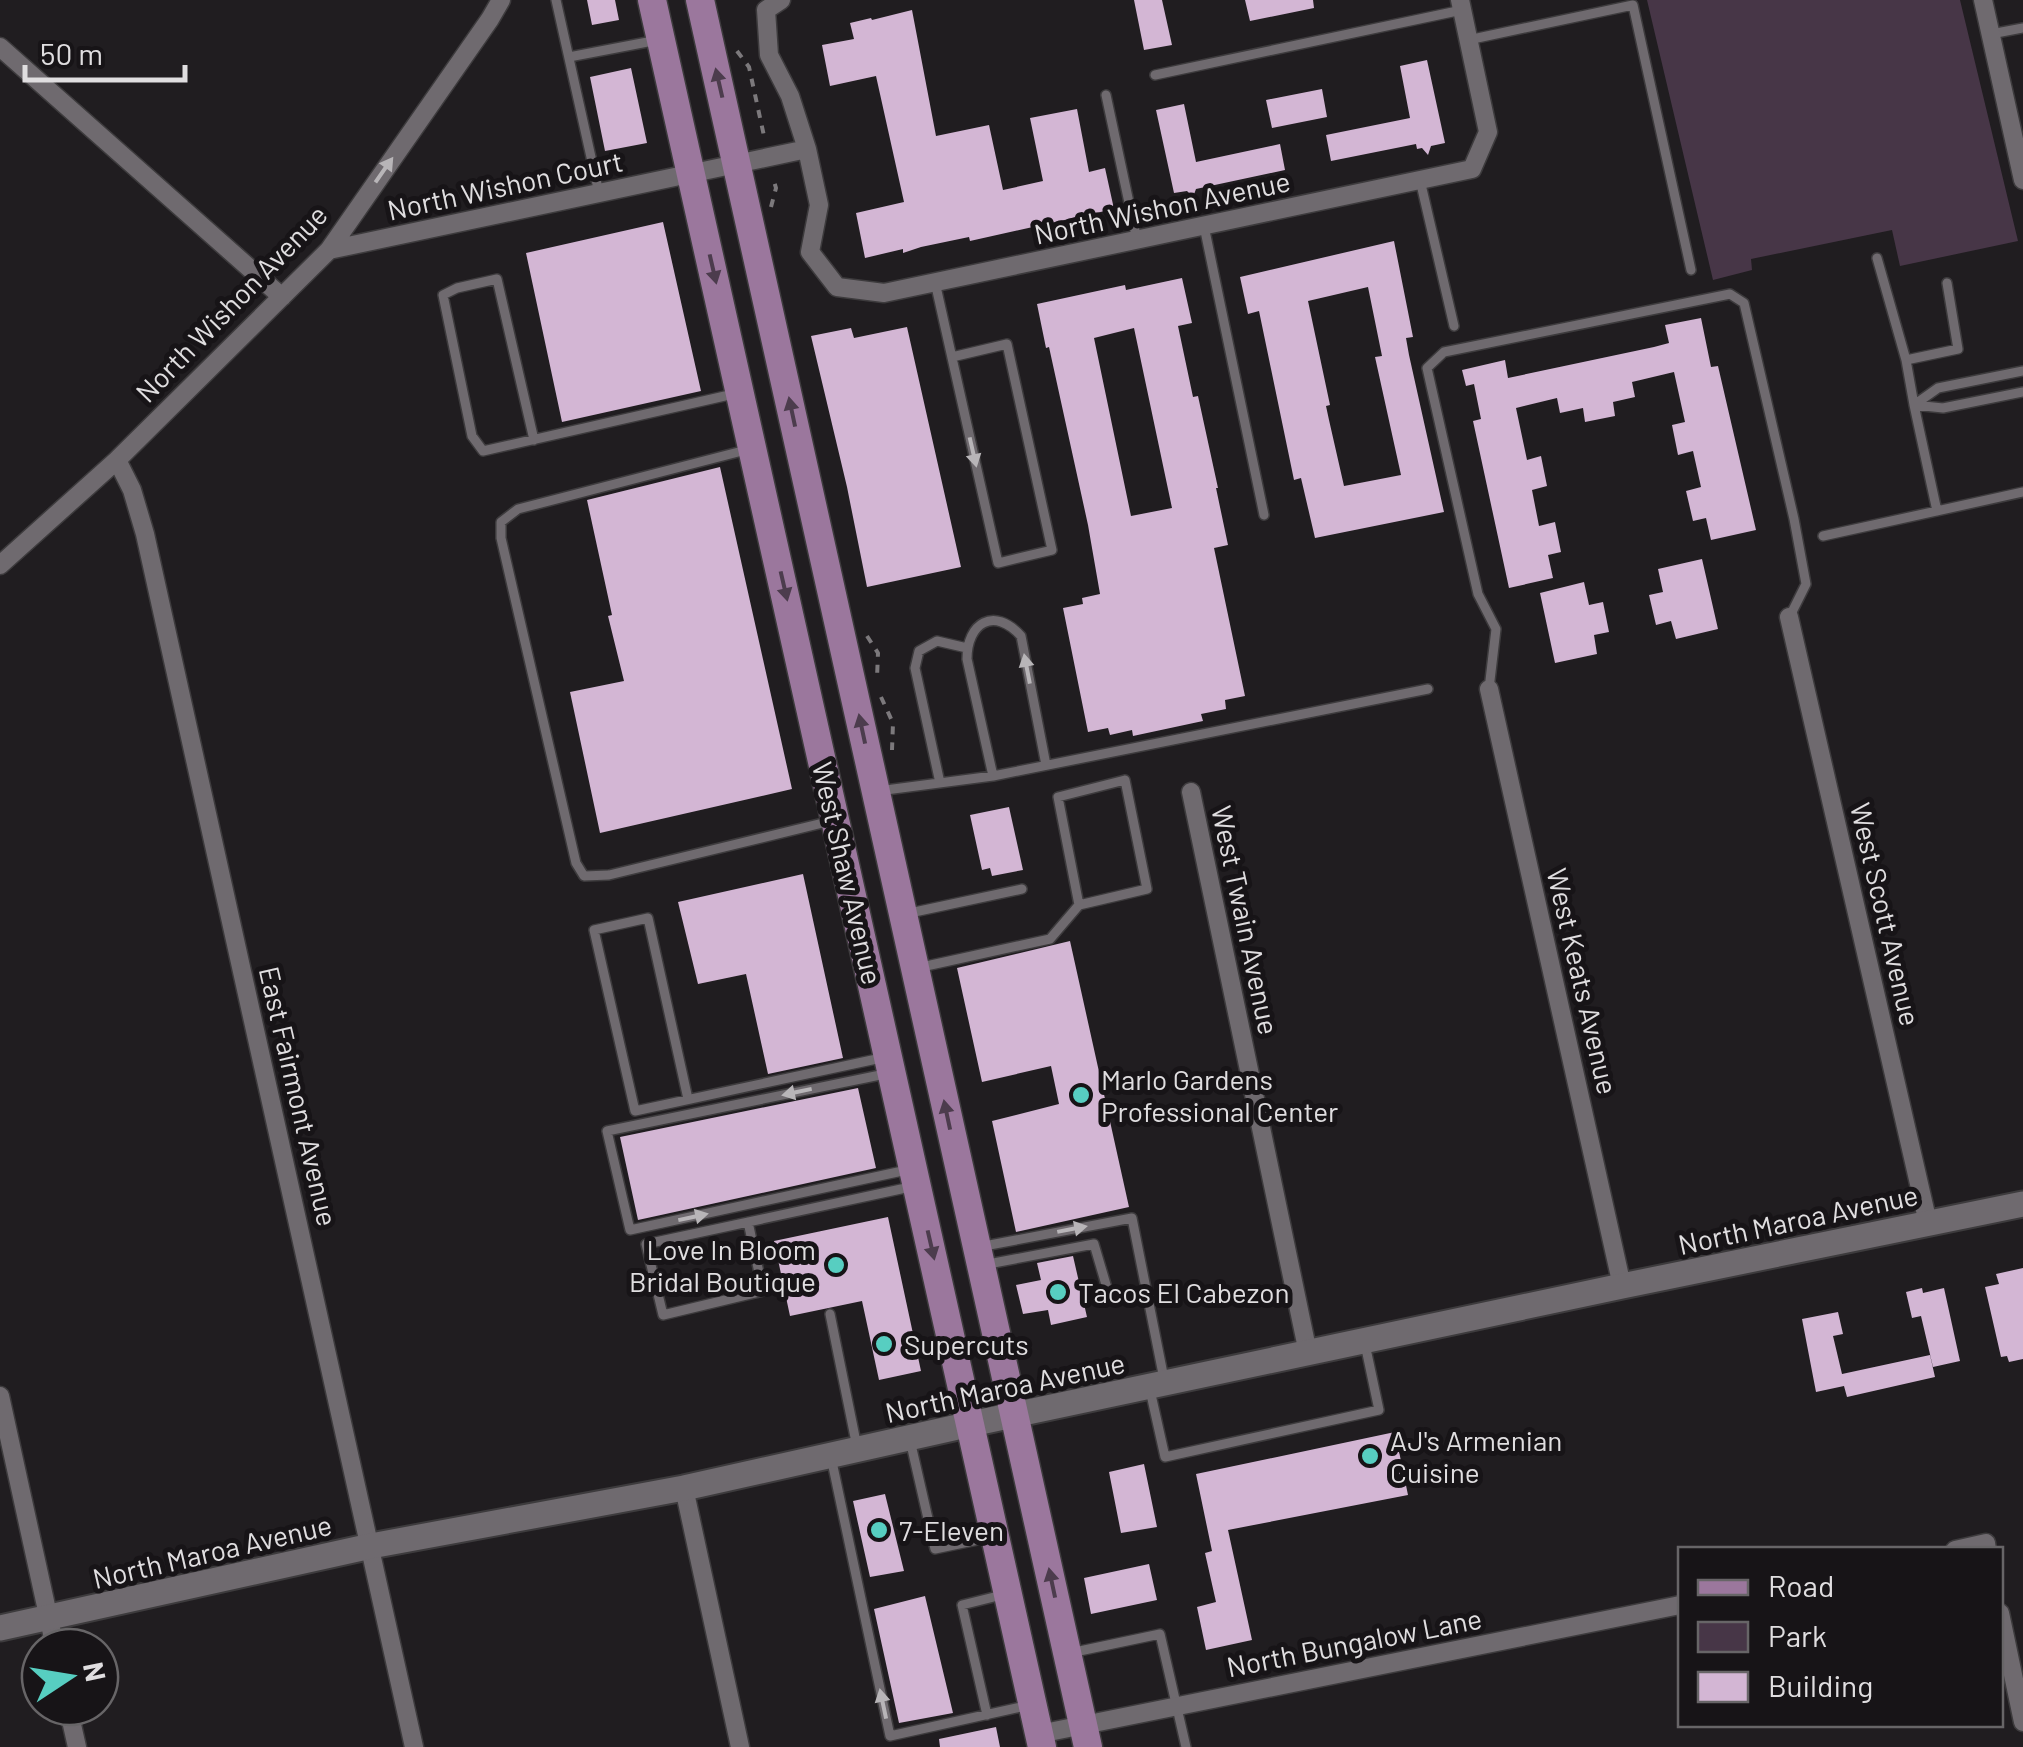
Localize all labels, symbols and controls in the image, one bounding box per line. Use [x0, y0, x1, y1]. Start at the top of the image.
scale bar [25, 20, 185, 82]
text: 50 m [40, 35, 103, 71]
one-way arrow [710, 67, 726, 98]
street label: North Wishon Court [384, 143, 626, 227]
one-way arrow [374, 156, 393, 183]
street label: North Wishon Avenue [1031, 163, 1293, 251]
street label: North Wishon Avenue [128, 197, 334, 409]
one-way arrow [706, 254, 721, 285]
one-way arrow [783, 396, 799, 427]
one-way arrow [966, 437, 981, 468]
one-way arrow [777, 571, 792, 602]
one-way arrow [1019, 653, 1035, 684]
one-way arrow [853, 713, 869, 744]
street label: West Shaw Avenue [806, 758, 890, 988]
street label: West Scott Avenue [1844, 799, 1928, 1029]
street label: West Twain Avenue [1205, 802, 1287, 1038]
street label: West Keats Avenue [1540, 865, 1626, 1097]
street label: East Fairmont Avenue [253, 963, 345, 1229]
place label: Marlo Gardens Professional Center [1101, 1062, 1338, 1128]
one-way arrow [781, 1084, 812, 1100]
marker: Marlo Gardens Professional Center [1070, 1084, 1092, 1106]
one-way arrow [939, 1099, 954, 1130]
street label: North Maroa Avenue [1675, 1177, 1921, 1261]
one-way arrow [677, 1208, 708, 1224]
one-way arrow [1057, 1221, 1088, 1236]
one-way arrow [924, 1230, 939, 1261]
place label: Love In Bloom Bridal Boutique [629, 1232, 816, 1298]
marker: Love In Bloom Bridal Boutique [825, 1254, 847, 1276]
place label: Tacos El Cabezon [1078, 1275, 1290, 1309]
marker: Tacos El Cabezon [1047, 1281, 1069, 1303]
place label: Supercuts [904, 1327, 1029, 1361]
marker: Supercuts [873, 1333, 895, 1355]
street label: North Maroa Avenue [882, 1345, 1128, 1429]
place label: AJ's Armenian Cuisine [1390, 1423, 1562, 1489]
marker: AJ's Armenian Cuisine [1359, 1445, 1381, 1467]
street label: North Maroa Avenue [89, 1507, 335, 1595]
place label: 7-Eleven [899, 1513, 1004, 1547]
marker: 7-Eleven [868, 1519, 890, 1541]
legend [1678, 1547, 2003, 1727]
one-way arrow [1043, 1567, 1059, 1598]
text: Road [1768, 1567, 1834, 1603]
street label: North Bungalow Lane [1224, 1601, 1484, 1683]
text: Park [1768, 1617, 1827, 1653]
north arrow [20, 1627, 120, 1727]
text: N [77, 1659, 114, 1684]
text: Building [1768, 1667, 1873, 1703]
one-way arrow [875, 1688, 890, 1719]

